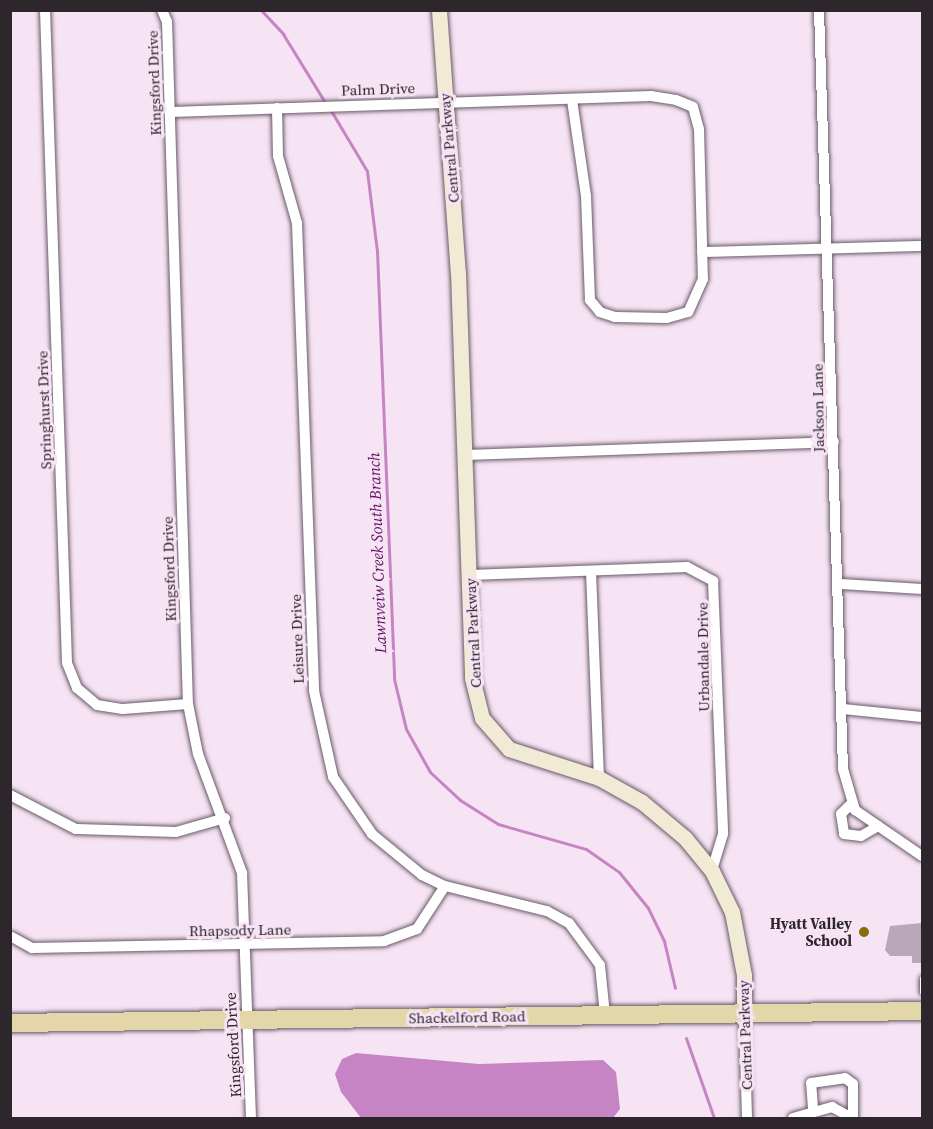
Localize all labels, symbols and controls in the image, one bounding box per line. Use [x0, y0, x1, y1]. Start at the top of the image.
street label: Kingsford Drive [143, 30, 165, 136]
street label: Palm Drive [341, 79, 415, 99]
street label: Central Parkway [435, 92, 463, 204]
street label: Springhurst Drive [33, 350, 55, 470]
street label: Jackson Lane [808, 364, 828, 452]
water label: Lawnveiw Creek South Branch [364, 452, 390, 654]
street label: Kingsford Drive [158, 516, 180, 622]
street label: Central Parkway [461, 578, 485, 688]
street label: Leisure Drive [286, 594, 308, 684]
street label: Urbandale Drive [693, 602, 713, 712]
place label: Hyatt Valley School [769, 914, 852, 949]
street label: Rhapsody Lane [189, 920, 291, 940]
marker: Hyatt Valley School [857, 925, 871, 939]
street label: Central Parkway [734, 980, 756, 1090]
street label: Kingsford Drive [221, 992, 245, 1098]
street label: Shackelford Road [408, 1007, 526, 1027]

